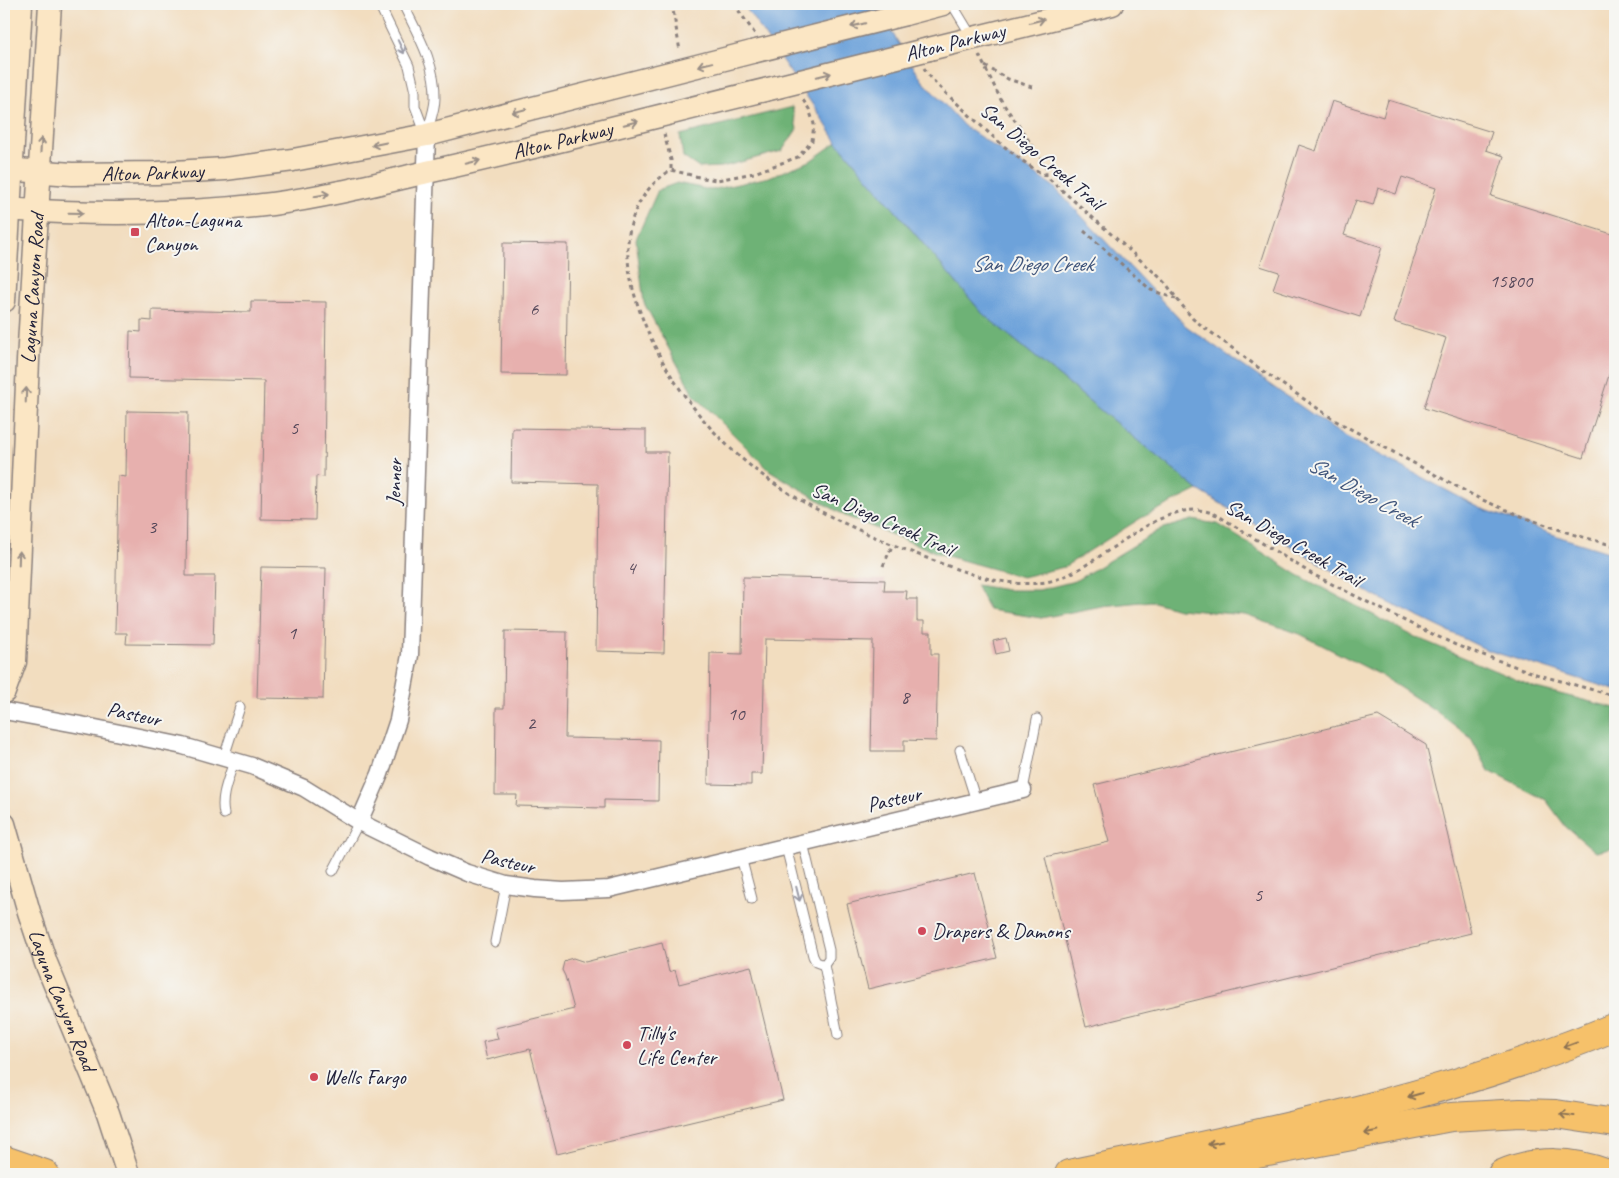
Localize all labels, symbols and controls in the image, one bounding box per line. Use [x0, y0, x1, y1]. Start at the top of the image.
one-way arrow [1028, 16, 1044, 25]
street label: Alton Parkway [902, 17, 1009, 67]
one-way arrow [850, 21, 866, 31]
one-way arrow [396, 39, 406, 54]
one-way arrow [697, 60, 713, 69]
one-way arrow [816, 70, 832, 79]
street label: San Diego Creek Trail [975, 97, 1112, 217]
one-way arrow [511, 107, 527, 116]
street label: Alton Parkway [510, 115, 617, 165]
one-way arrow [623, 118, 639, 127]
one-way arrow [37, 137, 46, 153]
one-way arrow [371, 140, 387, 149]
street label: Alton Parkway [102, 157, 206, 187]
one-way arrow [465, 157, 481, 166]
one-way arrow [314, 190, 330, 200]
place label: Alton-Laguna Canyon [145, 207, 244, 257]
one-way arrow [67, 208, 83, 218]
street label: Laguna Canyon Road [15, 210, 50, 364]
marker: Alton-Laguna Canyon [129, 226, 141, 238]
water label: San Diego Creek [971, 250, 1096, 278]
house number: 15800 [1490, 269, 1534, 293]
house number: 6 [530, 297, 540, 321]
one-way arrow [22, 387, 31, 403]
house number: 5 [290, 416, 300, 440]
water label: San Diego Creek [1303, 450, 1426, 536]
street label: Jenner [380, 457, 408, 507]
street label: San Diego Creek Trail [808, 476, 962, 563]
street label: San Diego Creek Trail [1221, 493, 1370, 594]
house number: 3 [148, 515, 158, 539]
one-way arrow [15, 550, 24, 566]
house number: 4 [627, 556, 638, 580]
house number: 1 [288, 621, 298, 645]
house number: 8 [901, 685, 912, 709]
street label: Pasteur [105, 696, 165, 733]
house number: 10 [727, 702, 746, 726]
house number: 2 [527, 711, 537, 735]
street label: Pasteur [865, 780, 925, 818]
street label: Pasteur [479, 842, 539, 880]
house number: 5 [1254, 883, 1264, 907]
one-way arrow [794, 886, 803, 902]
place label: Drapers & Damons [932, 918, 1071, 944]
marker: Drapers & Damons [916, 925, 928, 937]
street label: Laguna Canyon Road [23, 926, 103, 1078]
place label: Tilly's Life Center [637, 1020, 718, 1070]
marker: Tilly's Life Center [621, 1039, 633, 1051]
one-way arrow [1563, 1041, 1578, 1050]
place label: Wells Fargo [324, 1064, 407, 1090]
marker: Wells Fargo [308, 1071, 320, 1083]
one-way arrow [1408, 1090, 1424, 1100]
one-way arrow [1560, 1110, 1576, 1120]
one-way arrow [1364, 1128, 1380, 1137]
one-way arrow [1208, 1139, 1224, 1148]

